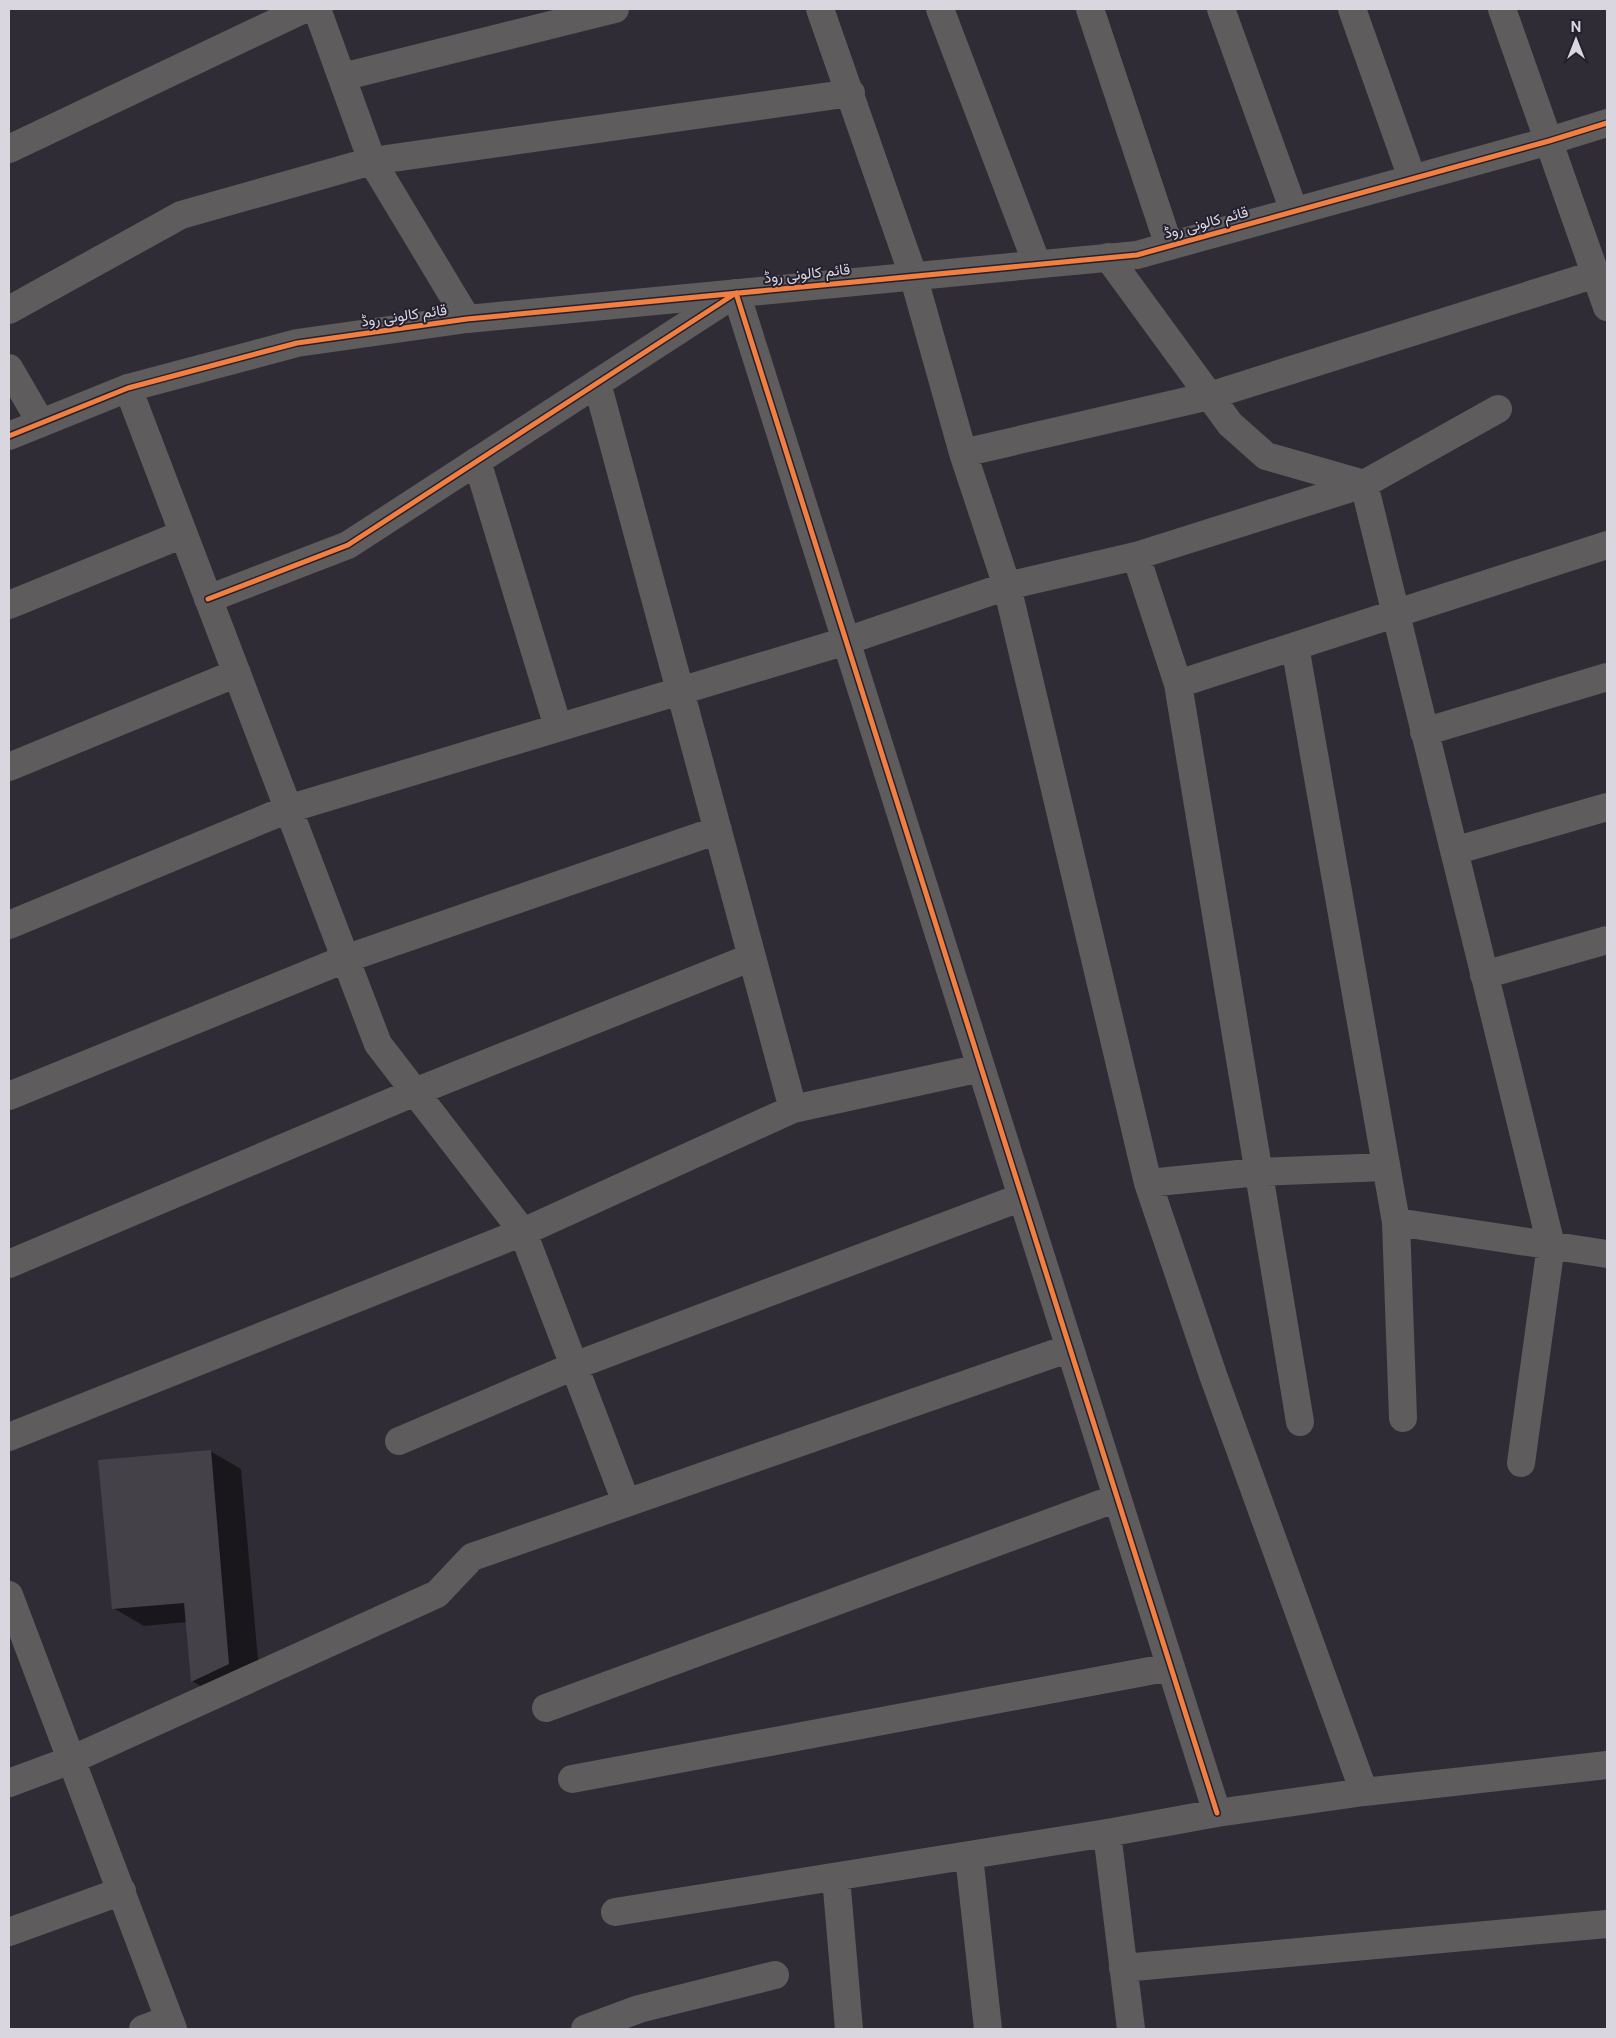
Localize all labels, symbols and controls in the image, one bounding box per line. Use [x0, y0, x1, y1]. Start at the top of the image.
north arrow [1551, 15, 1601, 65]
text: N [1571, 19, 1581, 35]
street label: قائم کالونی روڈ [1162, 203, 1251, 243]
street label: قائم کالونی روڈ [763, 260, 851, 288]
street label: قائم کالونی روڈ [360, 301, 448, 331]

